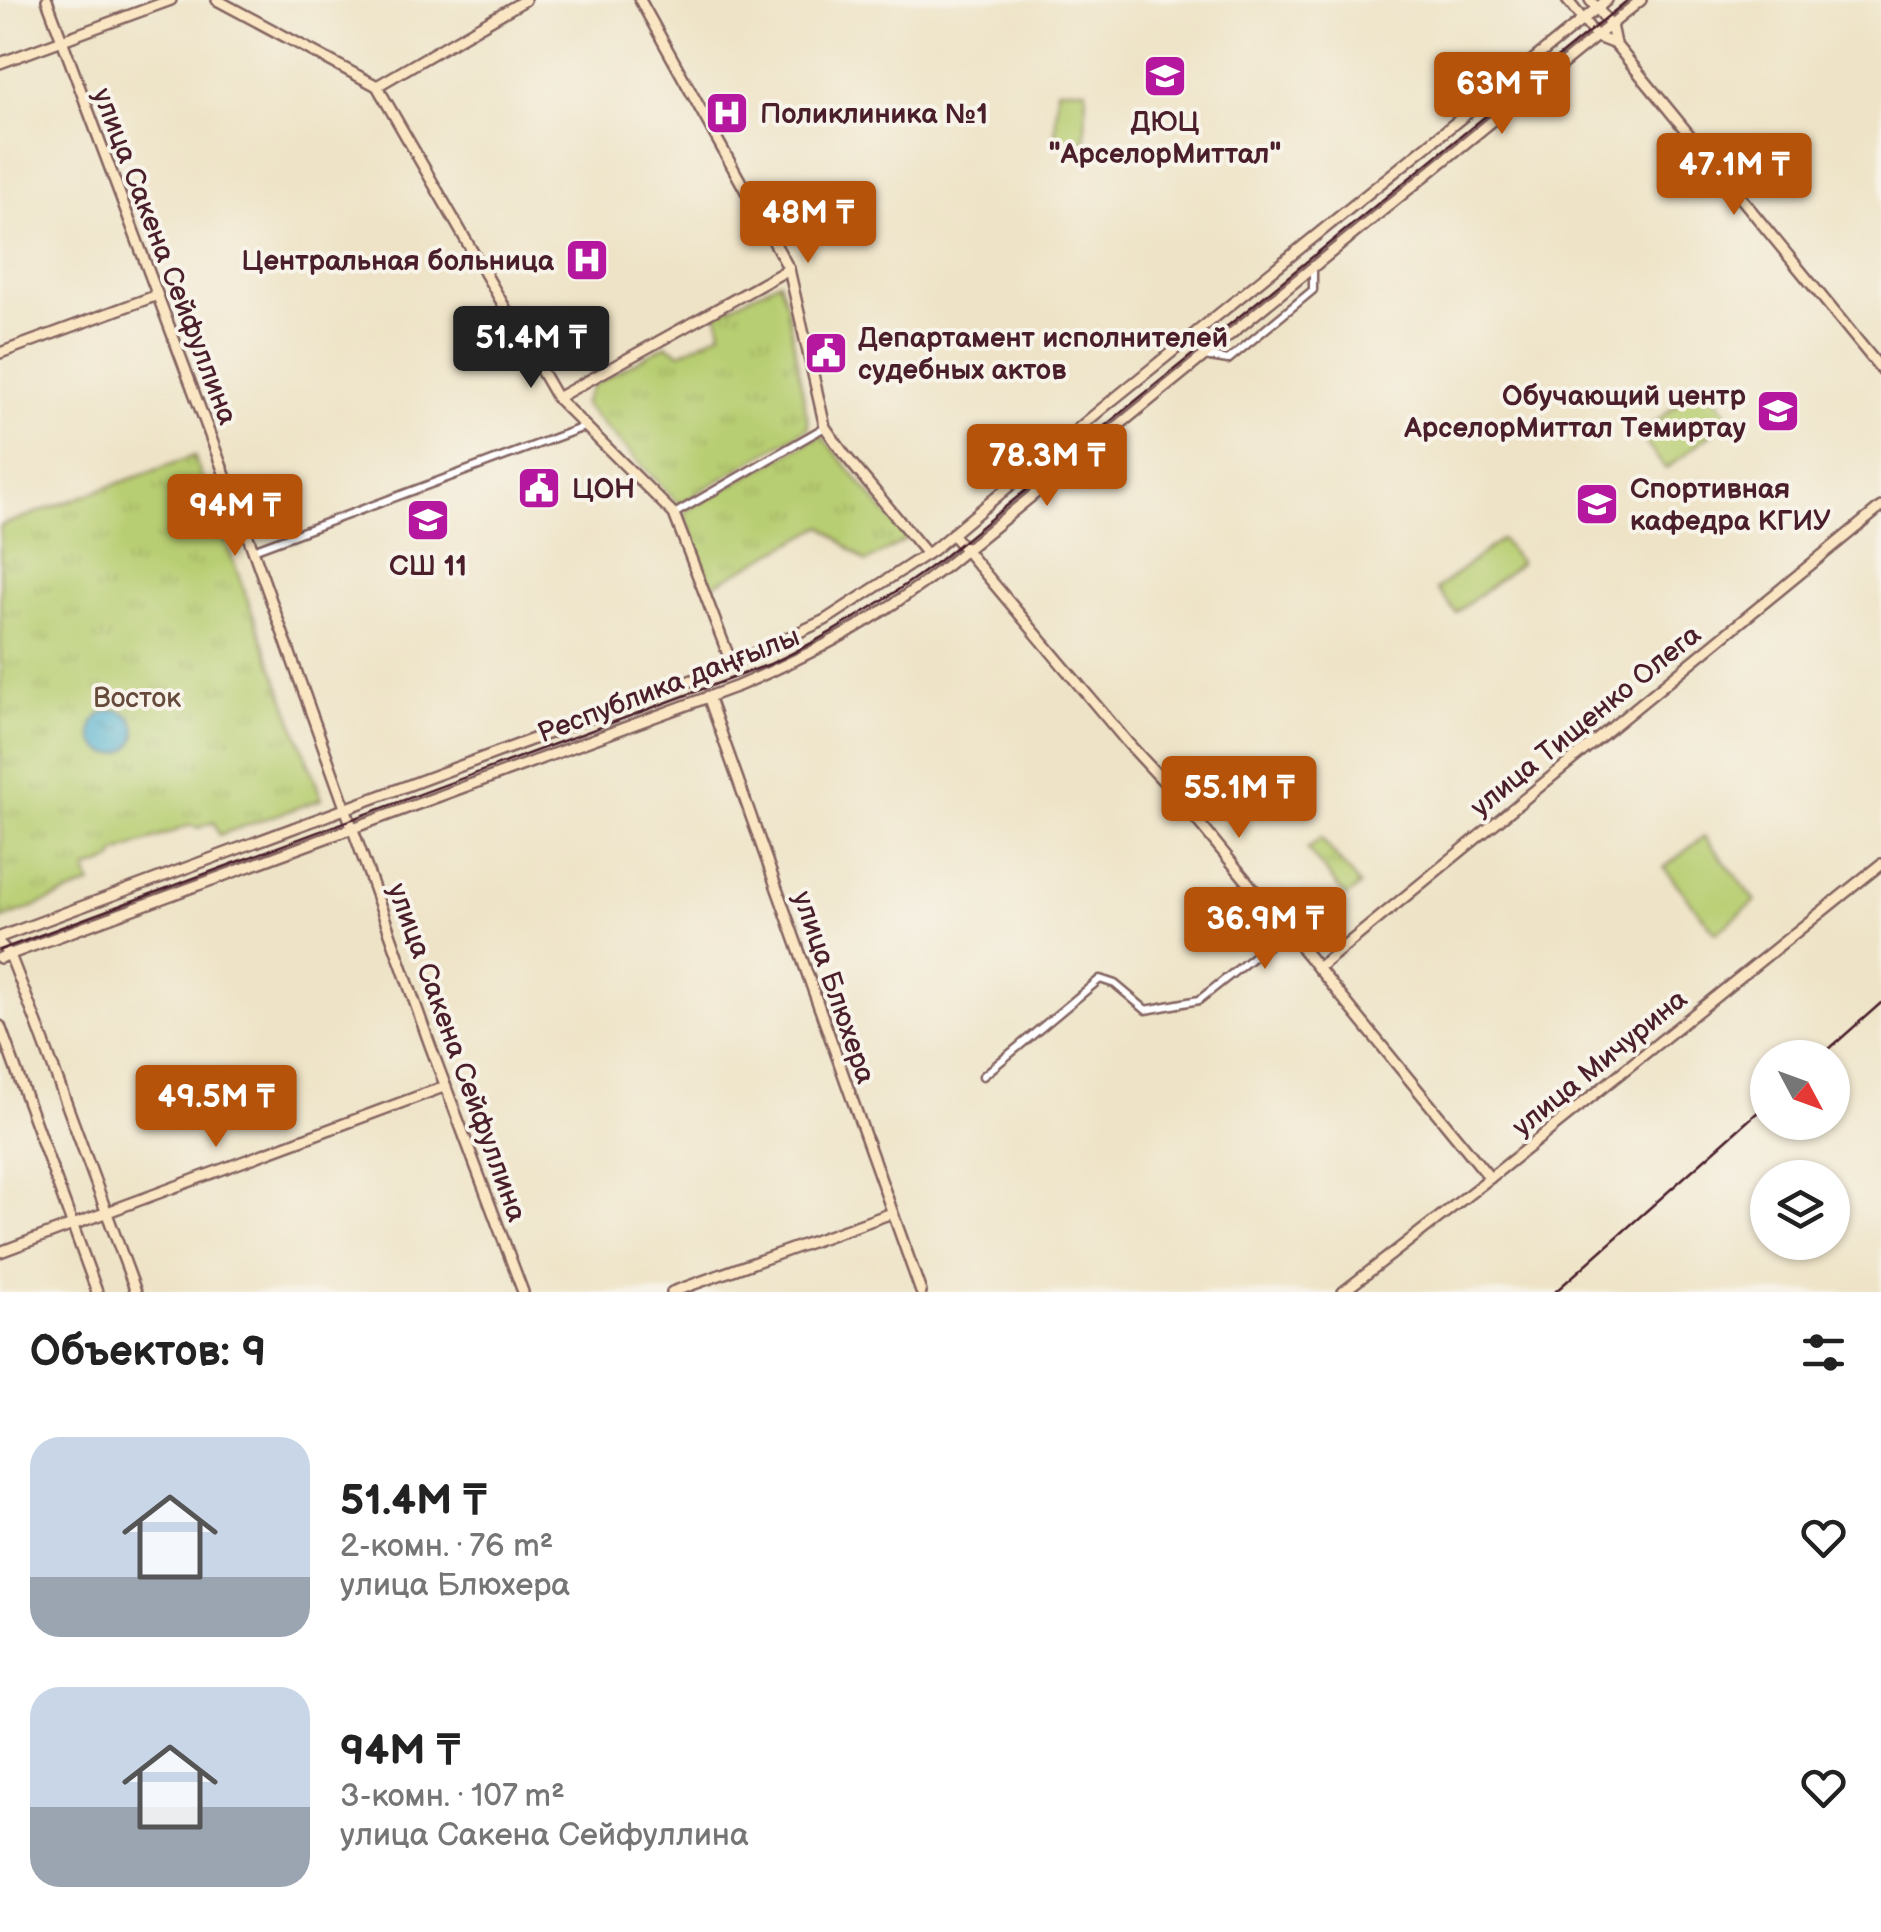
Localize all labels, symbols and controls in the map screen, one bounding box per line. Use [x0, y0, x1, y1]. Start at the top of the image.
pin: 63M ₸ [1432, 52, 1572, 137]
school or university icon: ДЮЦ "АрселорМиттал" [1142, 53, 1188, 99]
text: 63M ₸ [1456, 65, 1548, 104]
street label: улица Сакена Сейфуллина [85, 84, 244, 430]
hospital icon: Поликлиника №1 [704, 90, 750, 136]
place label: Поликлиника №1 [760, 98, 988, 131]
place label: ДЮЦ "АрселорМиттал" [1048, 106, 1282, 171]
pin: 47.1M ₸ [1642, 133, 1826, 218]
text: 47.1M ₸ [1679, 146, 1789, 185]
pin: 48M ₸ [738, 181, 878, 266]
text: 48M ₸ [762, 194, 854, 233]
hospital icon: Центральная больница [564, 237, 610, 283]
place label: Центральная больница [242, 245, 555, 278]
pin: 51.4M ₸ [439, 306, 623, 391]
text: 51.4M ₸ [475, 319, 587, 358]
place label: Департамент исполнителей судебных актов [858, 322, 1228, 387]
public building icon: Департамент исполнителей судебных актов [803, 330, 849, 376]
place label: Обучающий центр АрселорМиттал Темиртау [1403, 380, 1746, 445]
school or university icon: Обучающий центр АрселорМиттал Темиртау [1755, 388, 1801, 434]
pin: 78.3M ₸ [955, 424, 1139, 509]
text: 78.3M ₸ [989, 437, 1105, 476]
public building icon: ЦОН [516, 465, 562, 511]
place label: ЦОН [572, 473, 635, 506]
place label: Спортивная кафедра КГИУ [1630, 473, 1831, 538]
pin: 94M ₸ [165, 474, 305, 559]
school or university icon: Спортивная кафедра КГИУ [1574, 481, 1620, 527]
text: 94M ₸ [189, 487, 281, 526]
school or university icon: СШ 11 [405, 497, 451, 543]
place label: СШ 11 [389, 550, 467, 583]
street label: улица Тищенко Олега [1464, 618, 1708, 824]
street label: Республика даңғылы [533, 620, 804, 751]
park label: Восток [93, 682, 181, 715]
pin: 55.1M ₸ [1147, 756, 1331, 841]
text: 55.1M ₸ [1183, 769, 1295, 808]
street label: улица Сакена Сейфуллина [380, 879, 533, 1227]
street label: улица Блюхера [785, 887, 882, 1089]
pin: 36.9M ₸ [1173, 887, 1357, 972]
text: 36.9M ₸ [1206, 900, 1324, 939]
street label: улица Мичурина [1506, 982, 1694, 1144]
north arrow [1750, 1040, 1850, 1140]
map controls [1750, 1040, 1850, 1260]
pin: 49.5M ₸ [124, 1065, 308, 1150]
text: 49.5M ₸ [158, 1078, 274, 1117]
button: layers [1750, 1160, 1850, 1260]
icon: filters [1796, 1325, 1851, 1380]
text: Объектов: 9 [30, 1327, 266, 1378]
text: 51.4M ₸ [340, 1476, 486, 1527]
icon: home [110, 1477, 230, 1597]
icon: heart [1796, 1510, 1851, 1565]
text: 2-комн. · 76 m² [340, 1527, 553, 1566]
text: улица Блюхера [340, 1566, 570, 1605]
text: 94M ₸ [340, 1726, 460, 1777]
icon: home [110, 1727, 230, 1847]
icon: heart [1796, 1760, 1851, 1815]
text: 3-комн. · 107 m² [340, 1777, 565, 1816]
text: улица Сакена Сейфуллина [340, 1816, 749, 1855]

